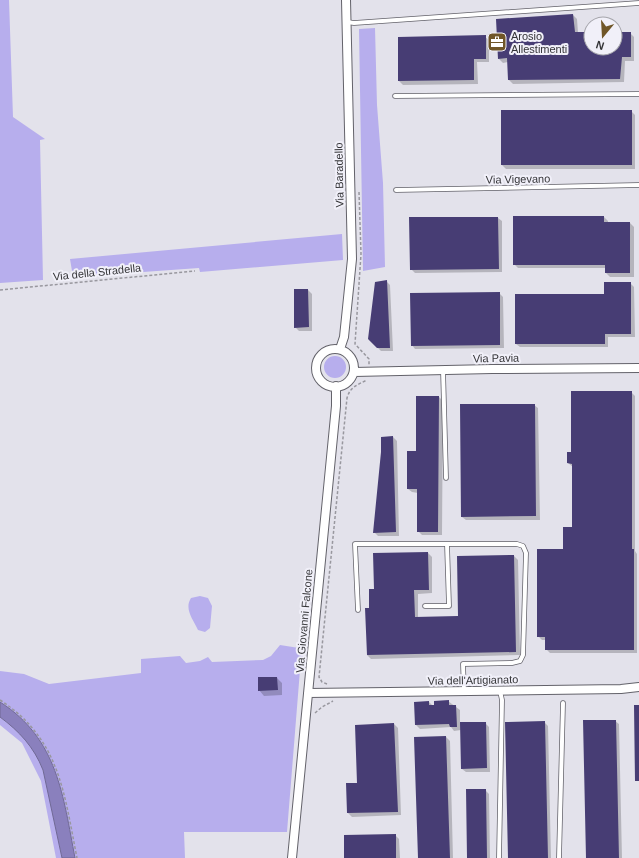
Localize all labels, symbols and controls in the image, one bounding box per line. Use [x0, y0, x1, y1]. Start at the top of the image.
north arrow [583, 16, 623, 56]
place label: Arosio Allestimenti [511, 30, 567, 55]
office icon: Arosio Allestimenti [486, 31, 508, 53]
text: N [594, 39, 606, 52]
street label: Via Baradello [332, 142, 346, 208]
street label: Via Vigevano [486, 172, 550, 186]
street label: Via della Stradella [52, 261, 142, 283]
street label: Via Pavia [473, 352, 520, 364]
street label: Via Giovanni Falcone [293, 568, 315, 674]
street label: Via dell'Artigianato [428, 673, 518, 687]

